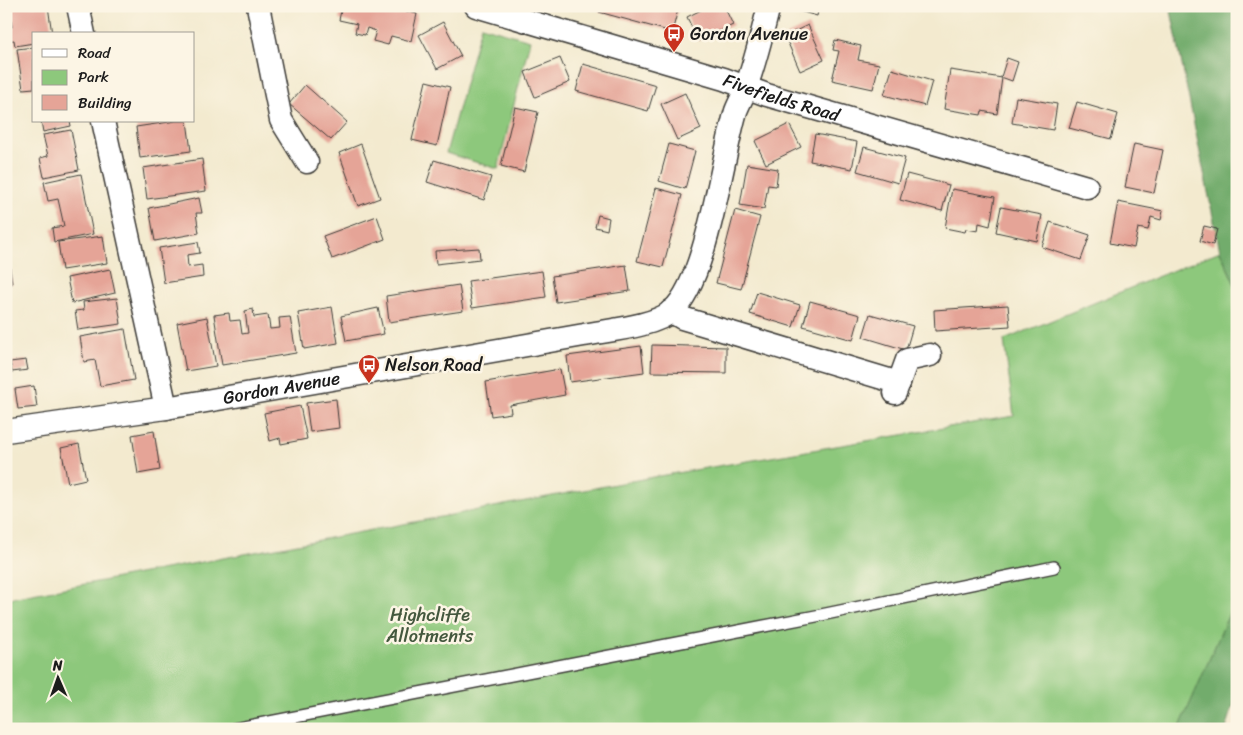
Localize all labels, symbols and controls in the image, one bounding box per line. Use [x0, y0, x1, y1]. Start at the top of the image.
place label: Gordon Avenue [690, 18, 808, 50]
bus stop icon: Gordon Avenue [662, 22, 686, 53]
legend [32, 32, 195, 122]
text: Road [78, 40, 111, 66]
text: Park [78, 64, 109, 90]
street label: Fivefields Road [719, 64, 845, 131]
text: Building [78, 90, 132, 116]
place label: Nelson Road [385, 349, 484, 381]
bus stop icon: Nelson Road [357, 353, 381, 384]
street label: Gordon Avenue [221, 362, 343, 414]
park label: Highcliffe Allotments [386, 599, 474, 652]
north arrow [32, 652, 82, 702]
text: N [51, 653, 63, 678]

